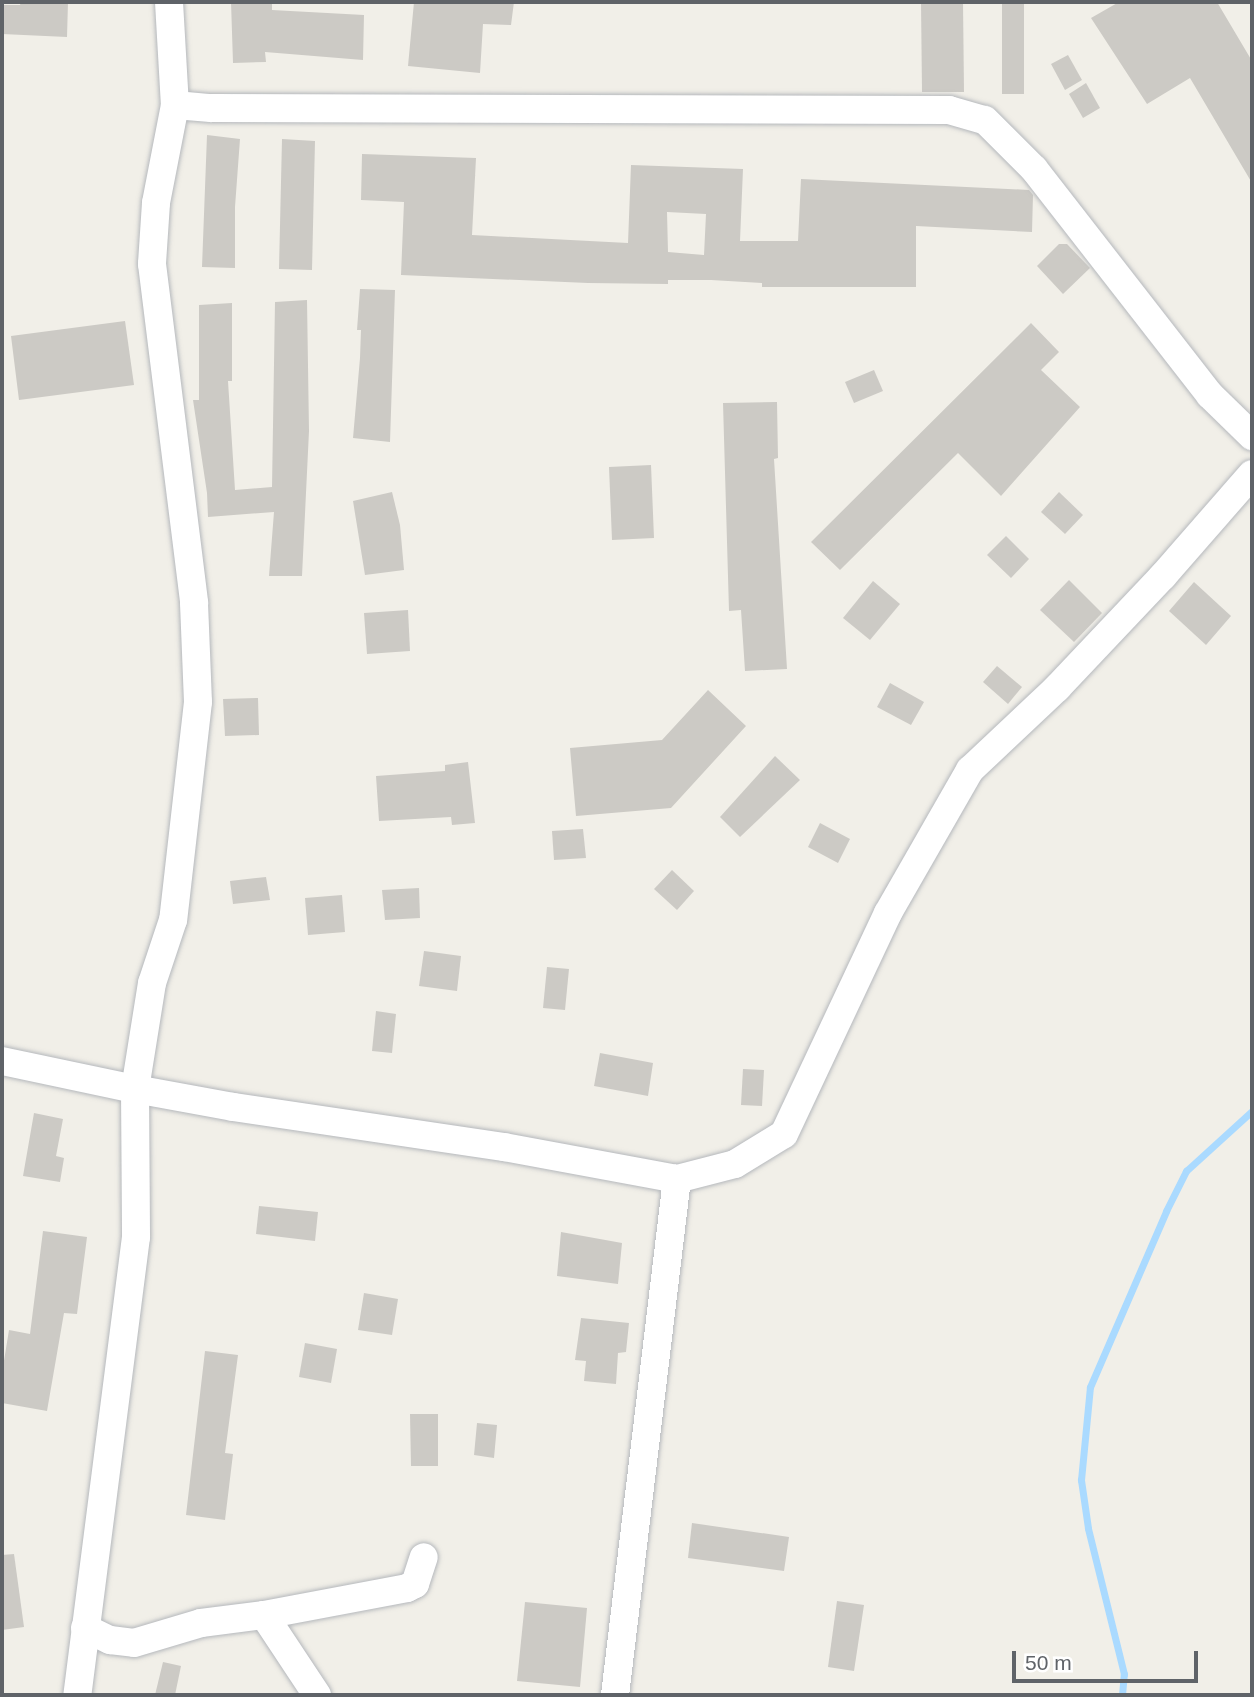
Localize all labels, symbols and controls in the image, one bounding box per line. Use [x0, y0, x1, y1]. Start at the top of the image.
scale bar [1016, 1638, 1202, 1682]
text: 50 m [1025, 1651, 1072, 1674]

